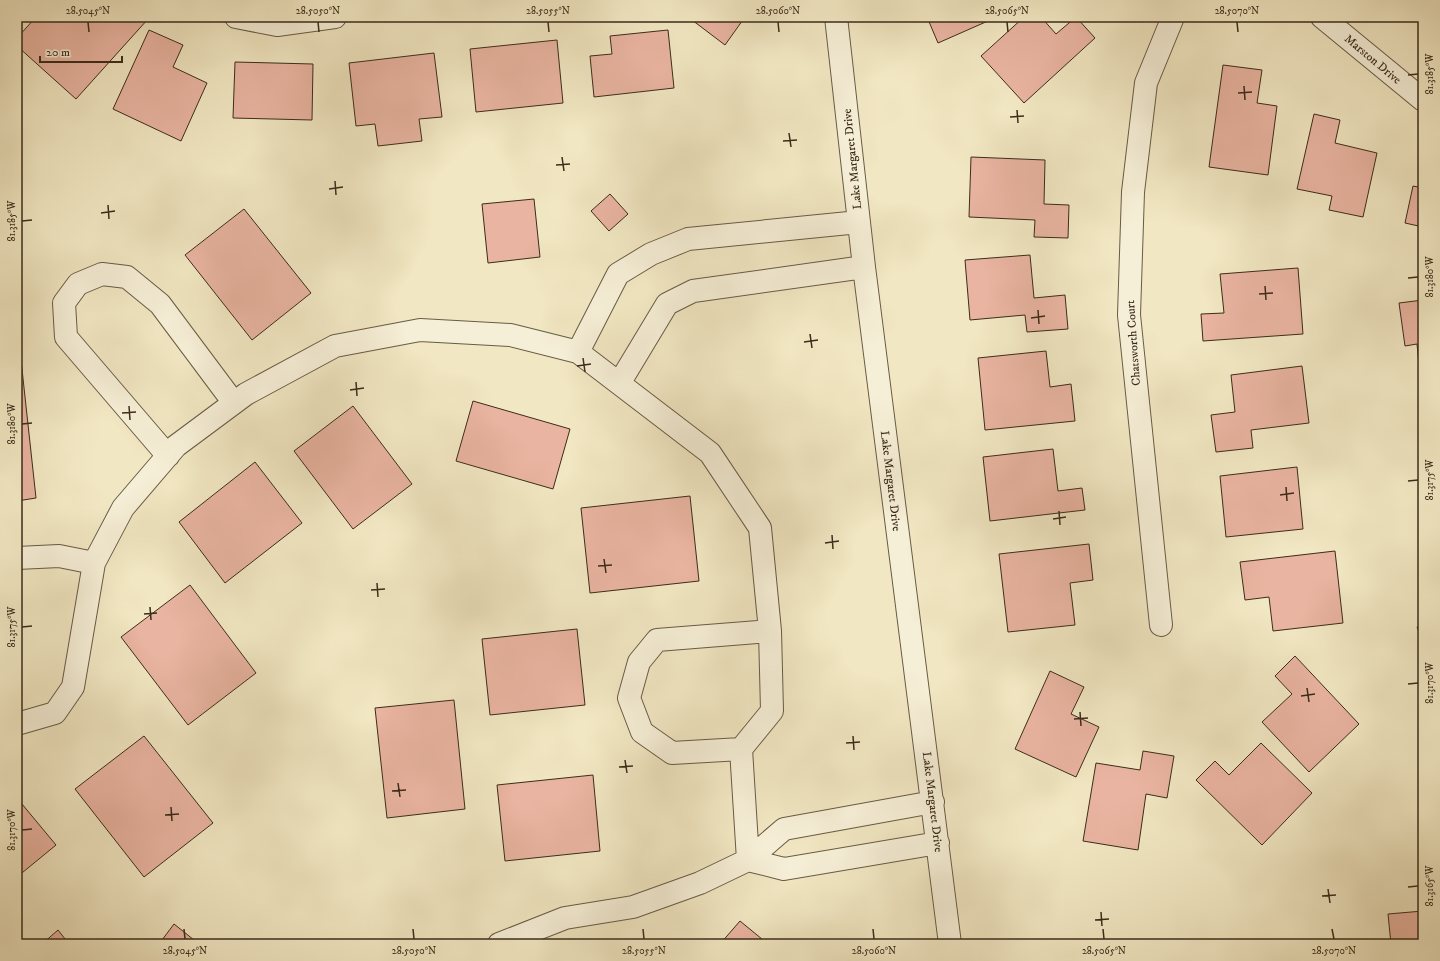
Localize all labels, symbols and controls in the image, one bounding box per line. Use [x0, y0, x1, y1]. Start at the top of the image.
text: 28.5045°N [66, 5, 110, 17]
text: 28.5050°N [296, 5, 340, 17]
text: 28.5055°N [526, 5, 570, 17]
text: 28.5060°N [756, 5, 800, 17]
text: 28.5065°N [985, 5, 1029, 17]
text: 28.5070°N [1215, 5, 1259, 17]
street label: Marston Drive [1341, 31, 1404, 88]
scale bar [40, 38, 122, 64]
text: 20 m [46, 45, 70, 60]
text: 81.3185°W [1424, 53, 1436, 94]
street label: Lake Margaret Drive [840, 108, 865, 210]
text: 81.3185°W [6, 200, 18, 241]
text: 81.3180°W [1424, 256, 1436, 298]
street label: Chatsworth Court [1123, 300, 1144, 386]
text: 81.3180°W [6, 403, 18, 445]
street label: Lake Margaret Drive [877, 430, 904, 532]
text: 81.3175°W [1424, 459, 1436, 501]
text: 81.3175°W [6, 606, 18, 648]
text: 81.3170°W [1424, 661, 1436, 704]
street label: Lake Margaret Drive [919, 751, 946, 853]
text: 81.3170°W [6, 808, 18, 851]
text: 81.3165°W [1424, 865, 1436, 906]
text: 28.5045°N [163, 945, 207, 957]
text: 28.5050°N [392, 945, 436, 957]
text: 28.5055°N [622, 945, 666, 957]
text: 28.5060°N [852, 945, 896, 957]
text: 28.5065°N [1082, 945, 1126, 957]
text: 28.5070°N [1312, 945, 1356, 957]

